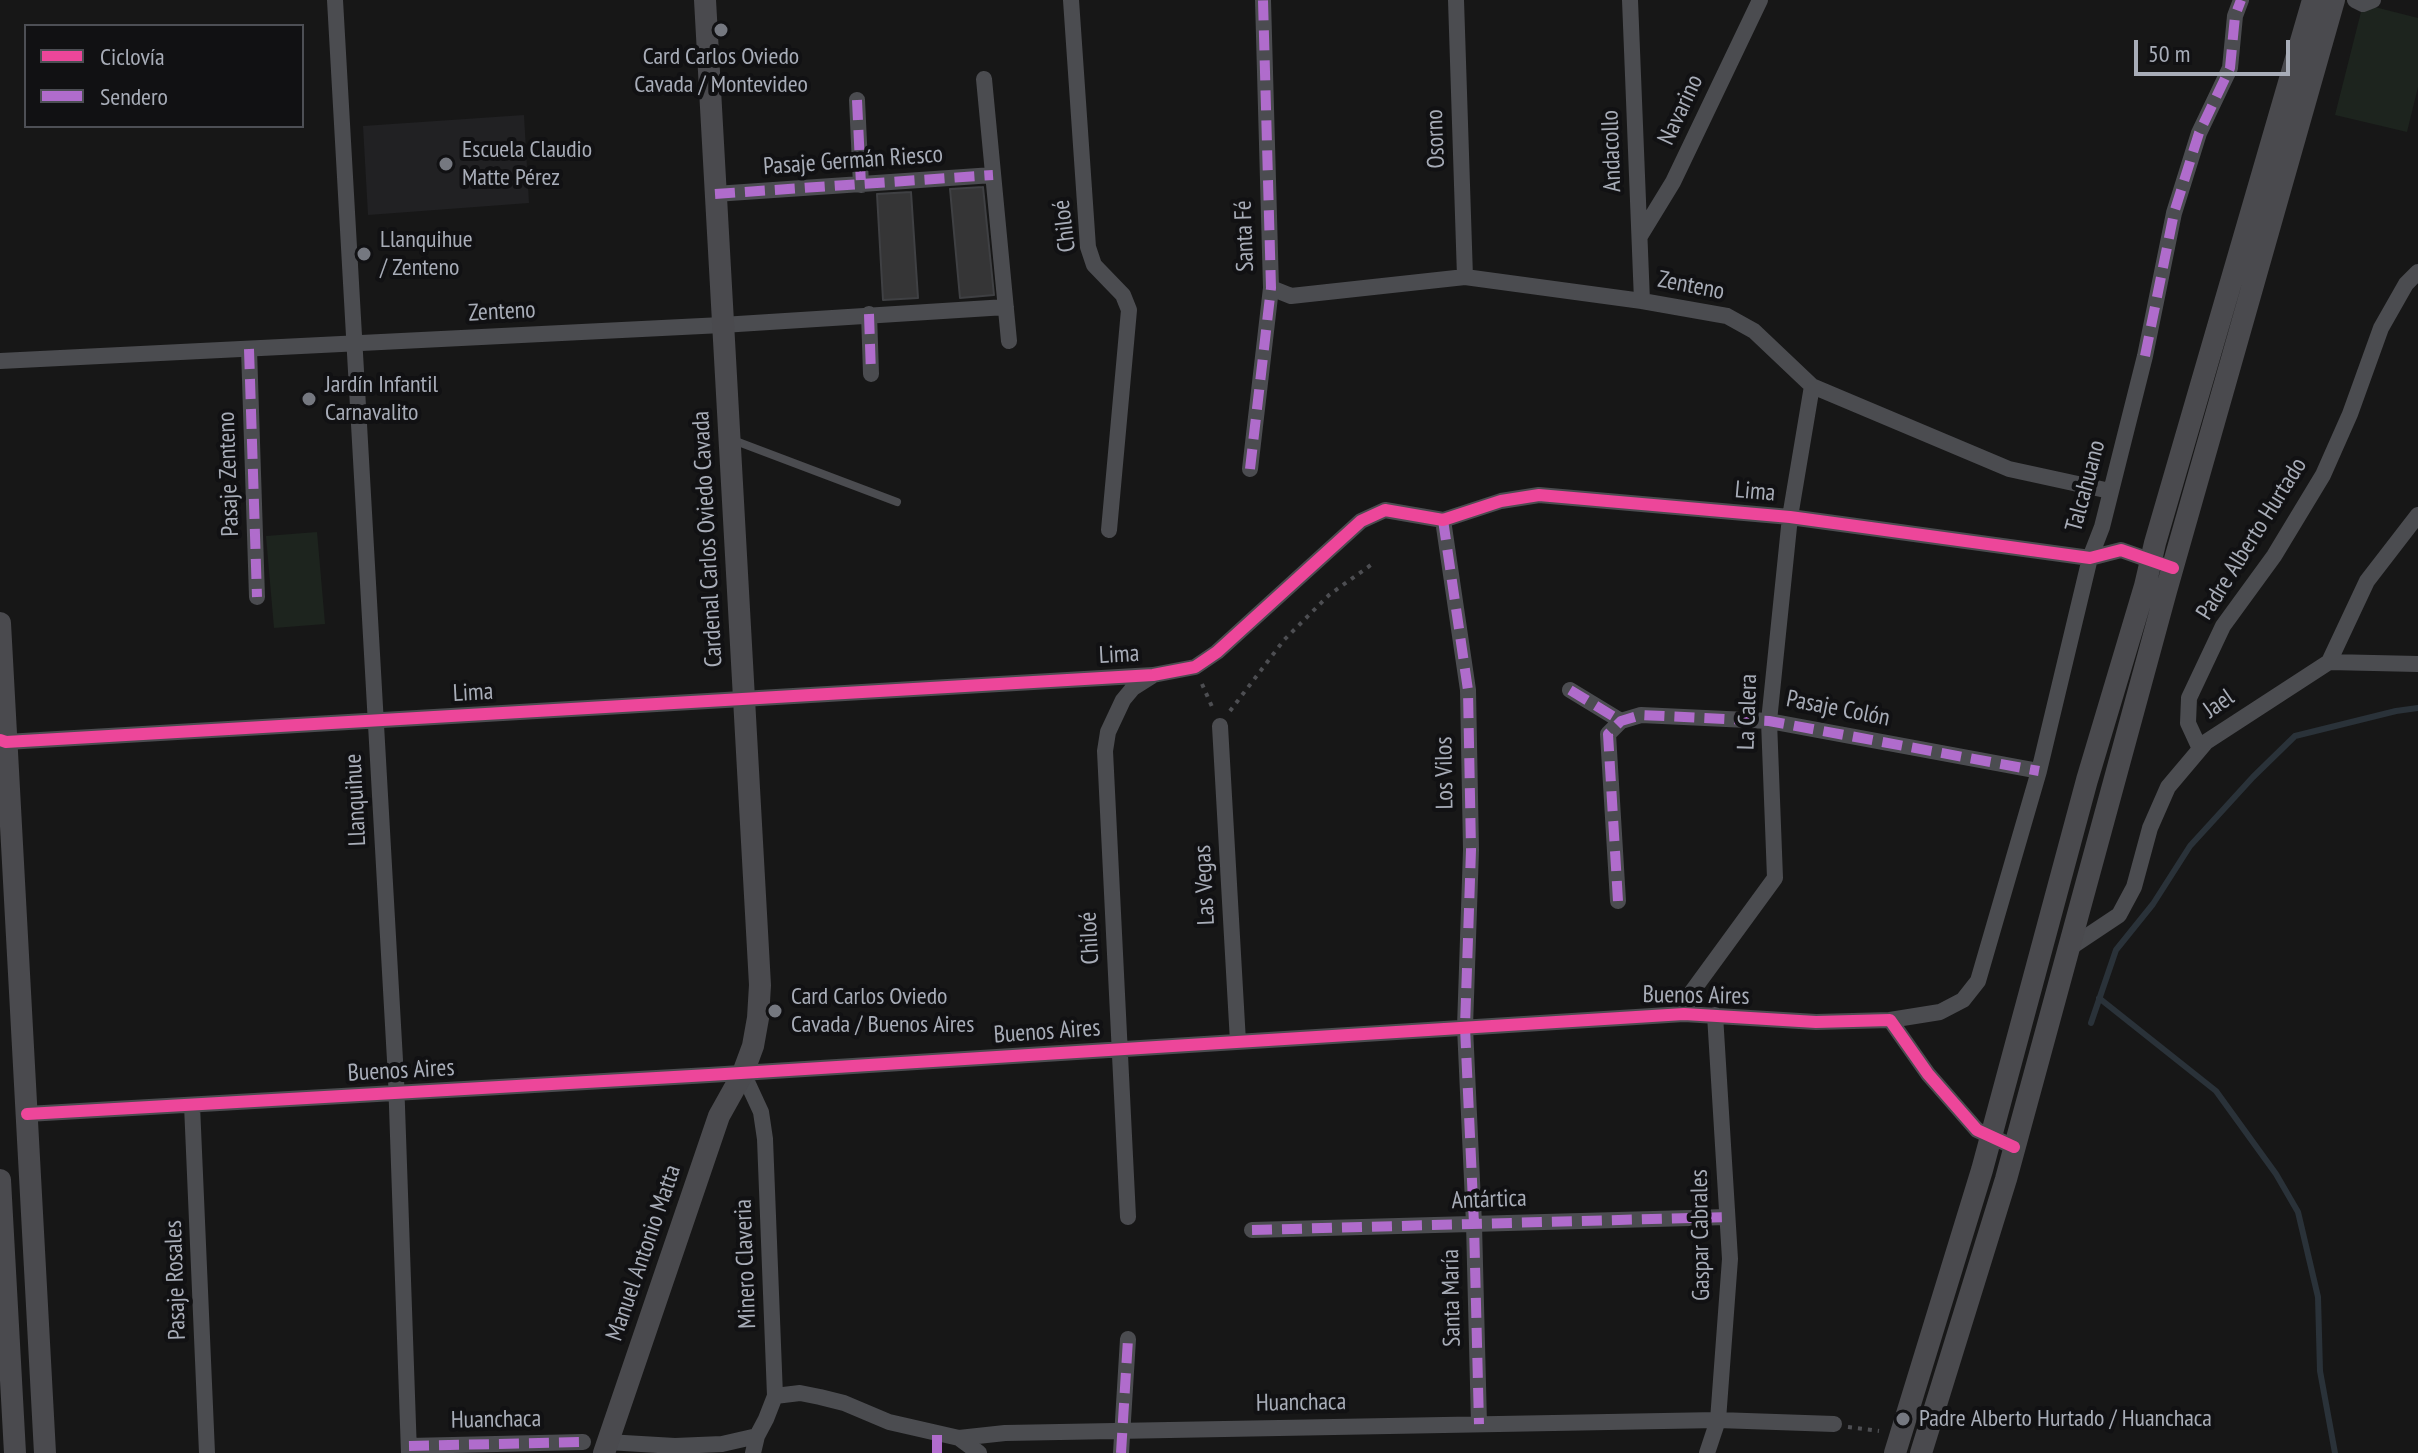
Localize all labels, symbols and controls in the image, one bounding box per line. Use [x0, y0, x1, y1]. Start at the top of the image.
marker: Card Carlos Oviedo Cavada / Montevideo [712, 21, 730, 39]
legend [24, 24, 304, 128]
scale bar [2138, 24, 2294, 74]
text: 50 m [2148, 38, 2190, 69]
text: Ciclovía [100, 41, 165, 72]
place label: Card Carlos Oviedo Cavada / Montevideo [634, 43, 808, 99]
street label: Navarino [1652, 70, 1710, 150]
text: Sendero [100, 81, 168, 112]
street label: Osorno [1421, 109, 1451, 169]
street label: Andacollo [1596, 110, 1628, 192]
place label: Escuela Claudio Matte Pérez [462, 136, 592, 192]
street label: Pasaje Germán Riesco [762, 140, 944, 182]
marker: Escuela Claudio Matte Pérez [437, 155, 455, 173]
street label: Chiloé [1048, 198, 1082, 254]
street label: Santa Fé [1229, 200, 1261, 272]
place label: Llanquihue / Zenteno [380, 226, 473, 282]
marker: Llanquihue / Zenteno [355, 245, 373, 263]
street label: Zenteno [1655, 265, 1727, 307]
street label: Zenteno [468, 296, 536, 328]
place label: Jardín Infantil Carnavalito [325, 371, 438, 427]
marker: Jardín Infantil Carnavalito [300, 390, 318, 408]
street label: Cardenal Carlos Oviedo Cavada [687, 410, 729, 668]
street label: Pasaje Zenteno [212, 411, 246, 537]
street label: Talcahuano [2060, 437, 2112, 535]
street label: Padre Alberto Hurtado [2191, 453, 2313, 625]
street label: Lima [1734, 476, 1776, 508]
street label: Lima [1098, 640, 1140, 670]
street label: La Calera [1732, 673, 1764, 751]
street label: Lima [452, 678, 494, 708]
street label: Jael [2198, 683, 2240, 725]
street label: Pasaje Colón [1784, 685, 1892, 733]
street label: Los Vilos [1430, 736, 1460, 810]
street label: Llanquihue [339, 753, 373, 847]
street label: Las Vegas [1189, 844, 1221, 926]
street label: Chiloé [1074, 911, 1106, 965]
street label: Buenos Aires [1642, 981, 1750, 1011]
place label: Card Carlos Oviedo Cavada / Buenos Aires [791, 983, 974, 1039]
marker: Card Carlos Oviedo Cavada / Buenos Aires [766, 1002, 784, 1020]
street label: Buenos Aires [993, 1014, 1101, 1050]
street label: Buenos Aires [347, 1054, 455, 1088]
street label: Manuel Antonio Matta [600, 1161, 688, 1345]
street label: Gaspar Cabrales [1685, 1169, 1717, 1301]
street label: Antártica [1451, 1184, 1527, 1216]
street label: Minero Claveria [729, 1199, 763, 1329]
street label: Pasaje Rosales [160, 1220, 192, 1340]
street label: Santa María [1437, 1249, 1467, 1347]
street label: Huanchaca [1256, 1388, 1346, 1418]
street label: Huanchaca [451, 1405, 541, 1435]
place label: Padre Alberto Hurtado / Huanchaca [1919, 1405, 2212, 1433]
marker: Padre Alberto Hurtado / Huanchaca [1894, 1410, 1912, 1428]

